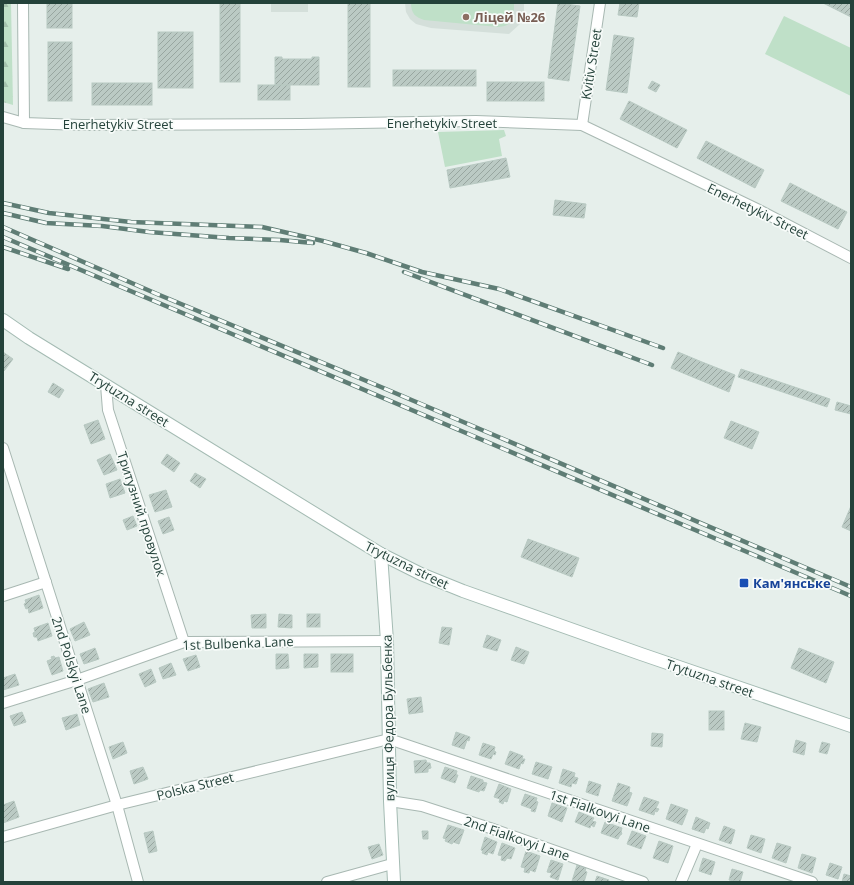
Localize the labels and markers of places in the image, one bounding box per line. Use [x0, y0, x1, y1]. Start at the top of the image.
place label: Ліцей №26 [474, 8, 546, 26]
marker: Ліцей №26 [461, 12, 471, 22]
place label: Кам'янське [753, 574, 831, 592]
marker: Кам'янське [738, 577, 750, 589]

